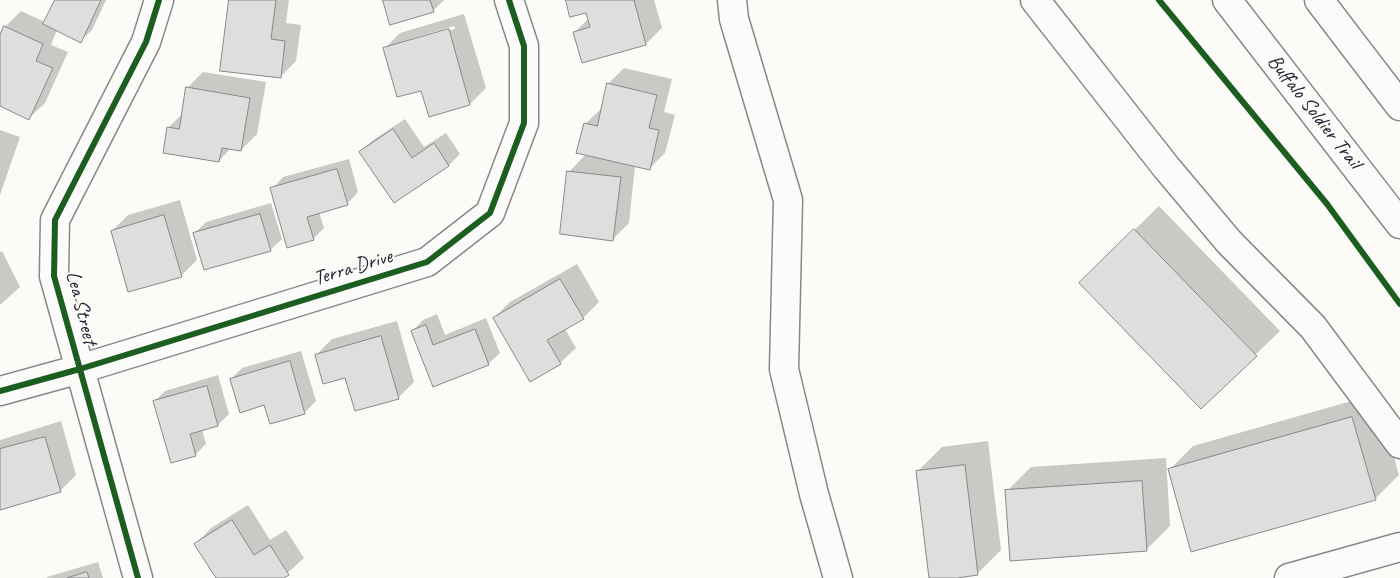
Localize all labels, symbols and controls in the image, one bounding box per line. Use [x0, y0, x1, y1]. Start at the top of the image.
street label: Buffalo Soldier Trail [1261, 50, 1367, 174]
street label: Terra Drive [311, 244, 395, 292]
street label: Lea Street [60, 269, 102, 347]

